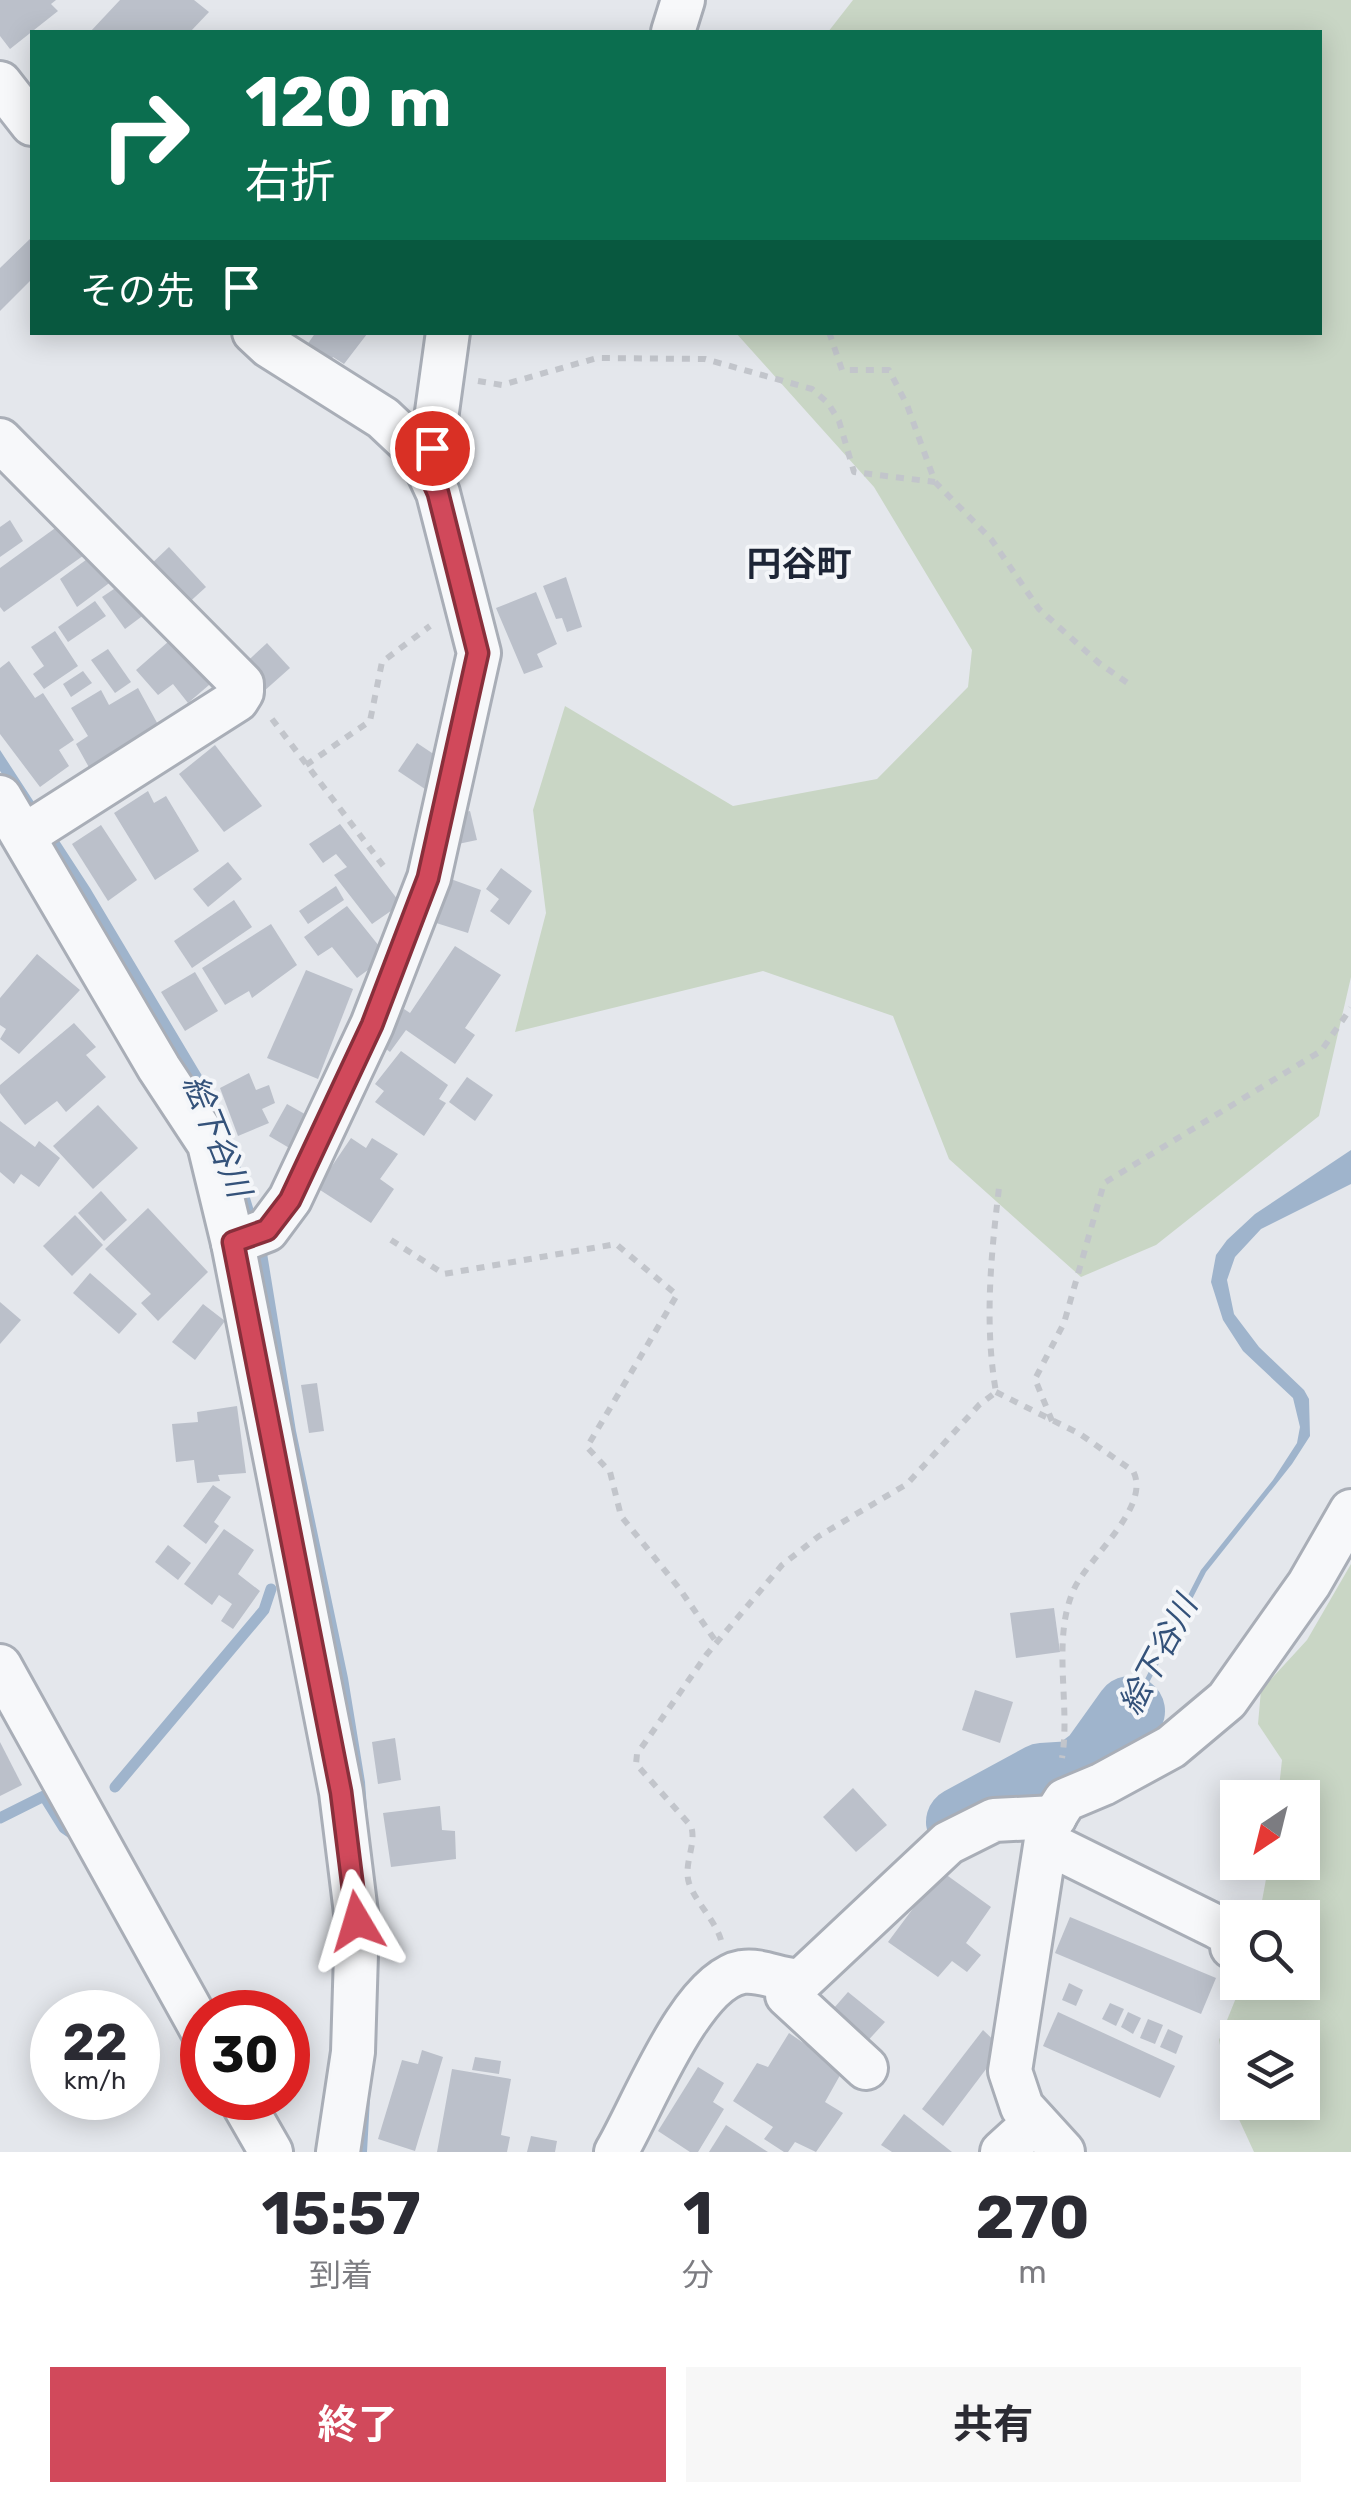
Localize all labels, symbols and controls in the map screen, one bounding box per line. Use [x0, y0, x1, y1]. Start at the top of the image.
text: 120 m [245, 61, 452, 144]
icon: right [80, 70, 210, 200]
text: 右折 [245, 155, 335, 208]
icon: arrive [214, 260, 269, 315]
text: その先 [80, 268, 194, 314]
pin [390, 406, 475, 491]
icon: arrive [405, 421, 460, 476]
district label: 円谷町 [746, 543, 852, 585]
water label: 絵下谷川 [175, 1070, 260, 1205]
water label: 絵下谷川 [1111, 1587, 1206, 1720]
north arrow [1220, 1780, 1320, 1880]
map controls [1220, 1780, 1320, 2120]
position arrow [305, 1869, 409, 1973]
button: search [1220, 1900, 1320, 2000]
speed limit sign: 30 [180, 1990, 310, 2120]
text: 22 [63, 2013, 128, 2073]
button: layers [1220, 2020, 1320, 2120]
text: km/h [64, 2066, 126, 2095]
text: 15:57 [261, 2178, 421, 2249]
text: 1 [683, 2178, 713, 2249]
text: 270 [975, 2182, 1090, 2253]
text: m [1018, 2253, 1047, 2291]
text: 到着 [309, 2256, 373, 2294]
text: 分 [682, 2256, 714, 2294]
button: 終了 [50, 2367, 666, 2482]
button: 共有 [686, 2367, 1301, 2482]

